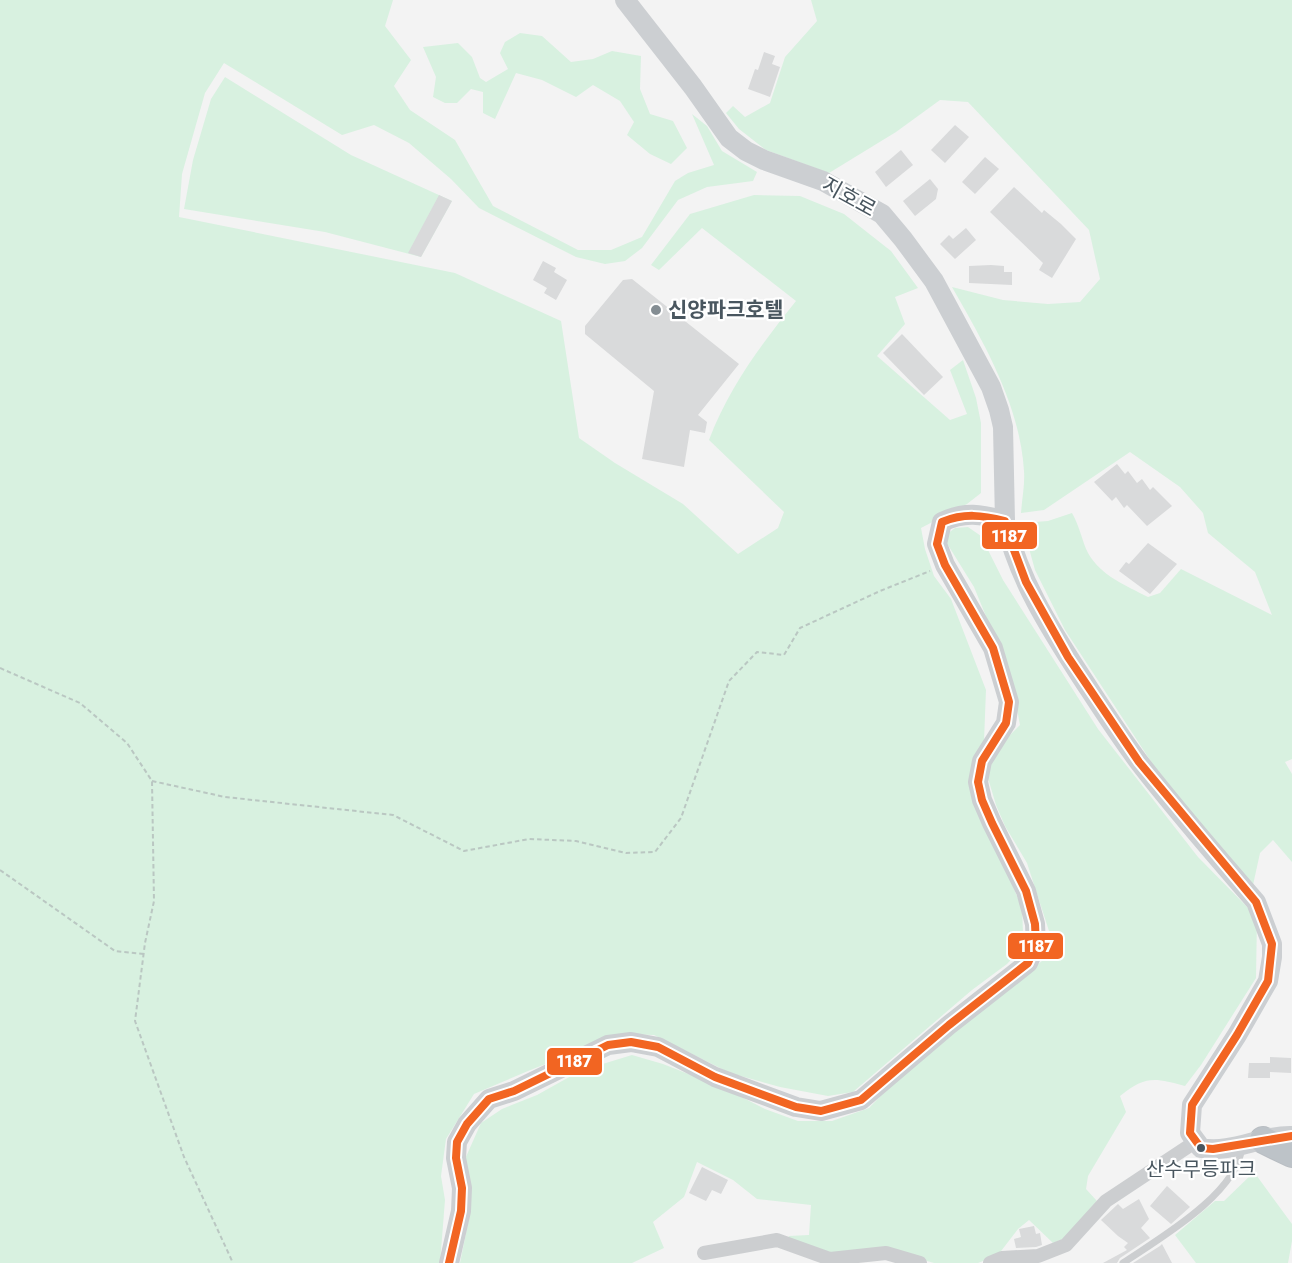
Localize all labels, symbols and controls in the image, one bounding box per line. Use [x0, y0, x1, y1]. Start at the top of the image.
street label: 지호로 [816, 170, 882, 224]
place label: 신양파크호텔 [668, 295, 784, 325]
marker: 신양파크호텔 [649, 303, 663, 317]
line badge: 1187 [981, 521, 1038, 550]
text: 1187 [991, 525, 1027, 548]
line badge: 1187 [1007, 932, 1064, 960]
text: 1187 [1018, 935, 1054, 958]
line badge: 1187 [546, 1047, 603, 1076]
text: 1187 [556, 1050, 592, 1073]
marker: 산수무등파크 [1195, 1142, 1207, 1154]
place label: 산수무등파크 [1146, 1155, 1256, 1184]

